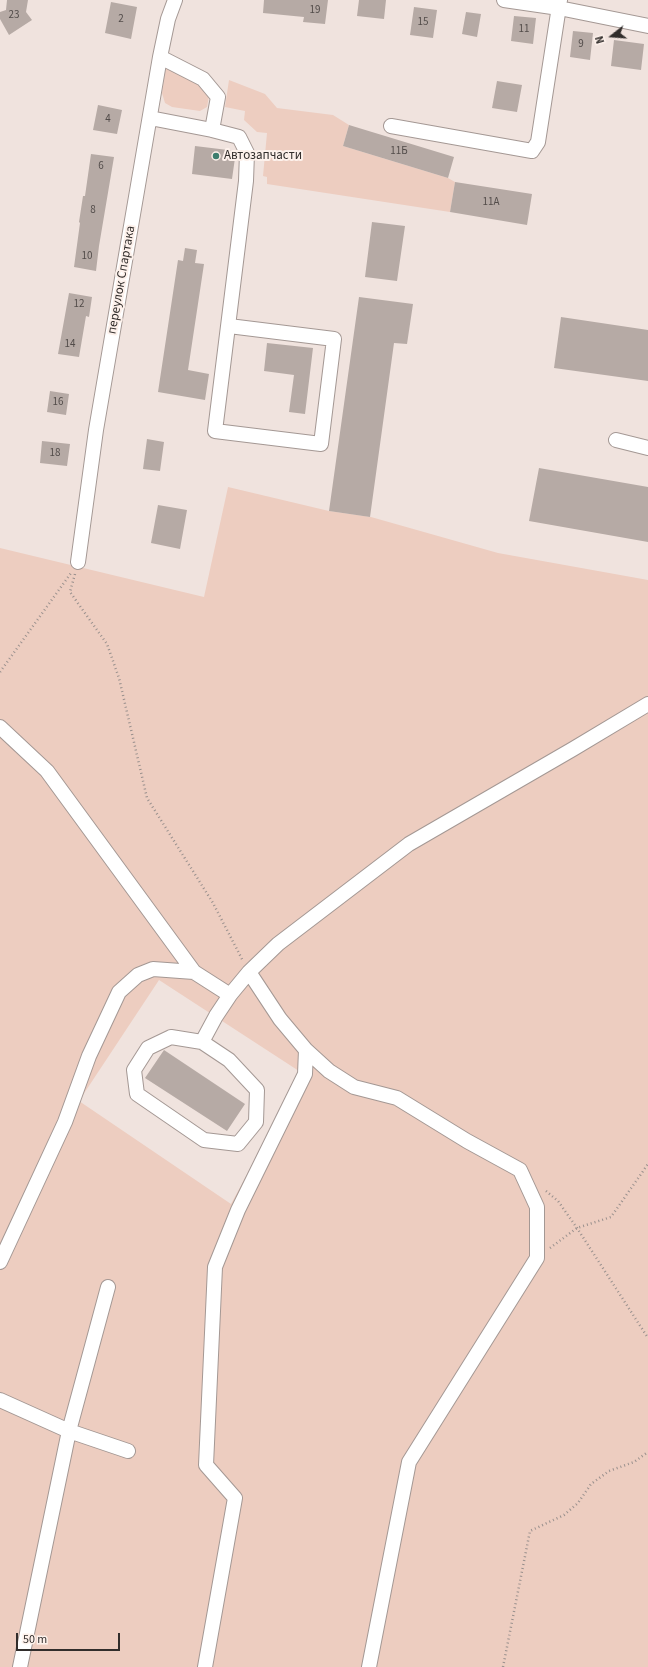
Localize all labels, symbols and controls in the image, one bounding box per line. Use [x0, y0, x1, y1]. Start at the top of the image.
house number: 19 [310, 4, 320, 18]
house number: 23 [9, 9, 19, 23]
house number: 2 [118, 13, 124, 27]
house number: 15 [418, 16, 428, 30]
north arrow [592, 16, 632, 56]
house number: 11 [519, 23, 529, 37]
text: N [592, 34, 608, 45]
house number: 9 [578, 38, 584, 52]
house number: 4 [105, 113, 111, 127]
house number: 11Б [390, 145, 408, 159]
place label: Автозапчасти [224, 148, 302, 164]
marker: Автозапчасти [211, 151, 221, 161]
house number: 6 [98, 160, 104, 174]
house number: 11А [483, 196, 499, 210]
house number: 8 [90, 204, 96, 218]
street label: переулок Спартака [105, 225, 139, 335]
house number: 10 [82, 250, 92, 264]
house number: 12 [74, 298, 84, 312]
house number: 14 [65, 338, 75, 352]
house number: 16 [53, 396, 63, 410]
house number: 18 [50, 447, 60, 461]
scale bar [18, 1625, 122, 1651]
text: 50 m [23, 1631, 47, 1648]

